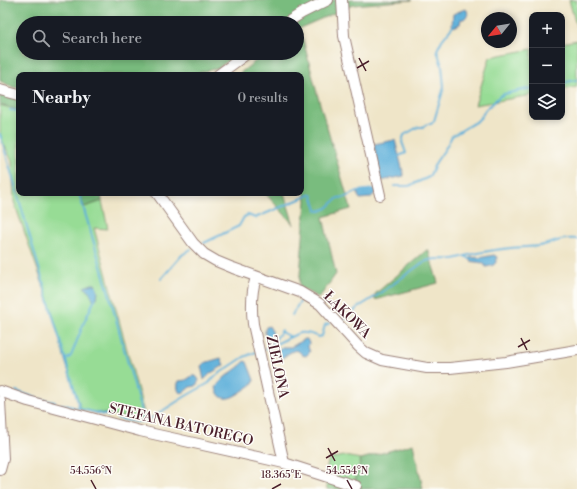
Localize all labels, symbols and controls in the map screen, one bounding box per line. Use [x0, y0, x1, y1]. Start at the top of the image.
north arrow [481, 12, 517, 48]
map controls [529, 12, 565, 120]
button: + [529, 12, 565, 48]
search box [16, 16, 304, 60]
icon: search [30, 27, 52, 49]
text: Search here [62, 29, 142, 48]
button: − [529, 48, 565, 84]
button: layers [529, 84, 565, 120]
text: Nearby [32, 87, 91, 109]
text: 0 results [237, 90, 288, 106]
street label: ŁĄKOWA [319, 287, 375, 343]
street label: ZIELONA [262, 334, 293, 401]
street label: STEFANA BATOREGO [107, 400, 255, 450]
text: 54.556°N [70, 465, 113, 477]
text: 54.554°N [326, 465, 369, 477]
text: 18.365°E [261, 469, 301, 481]

